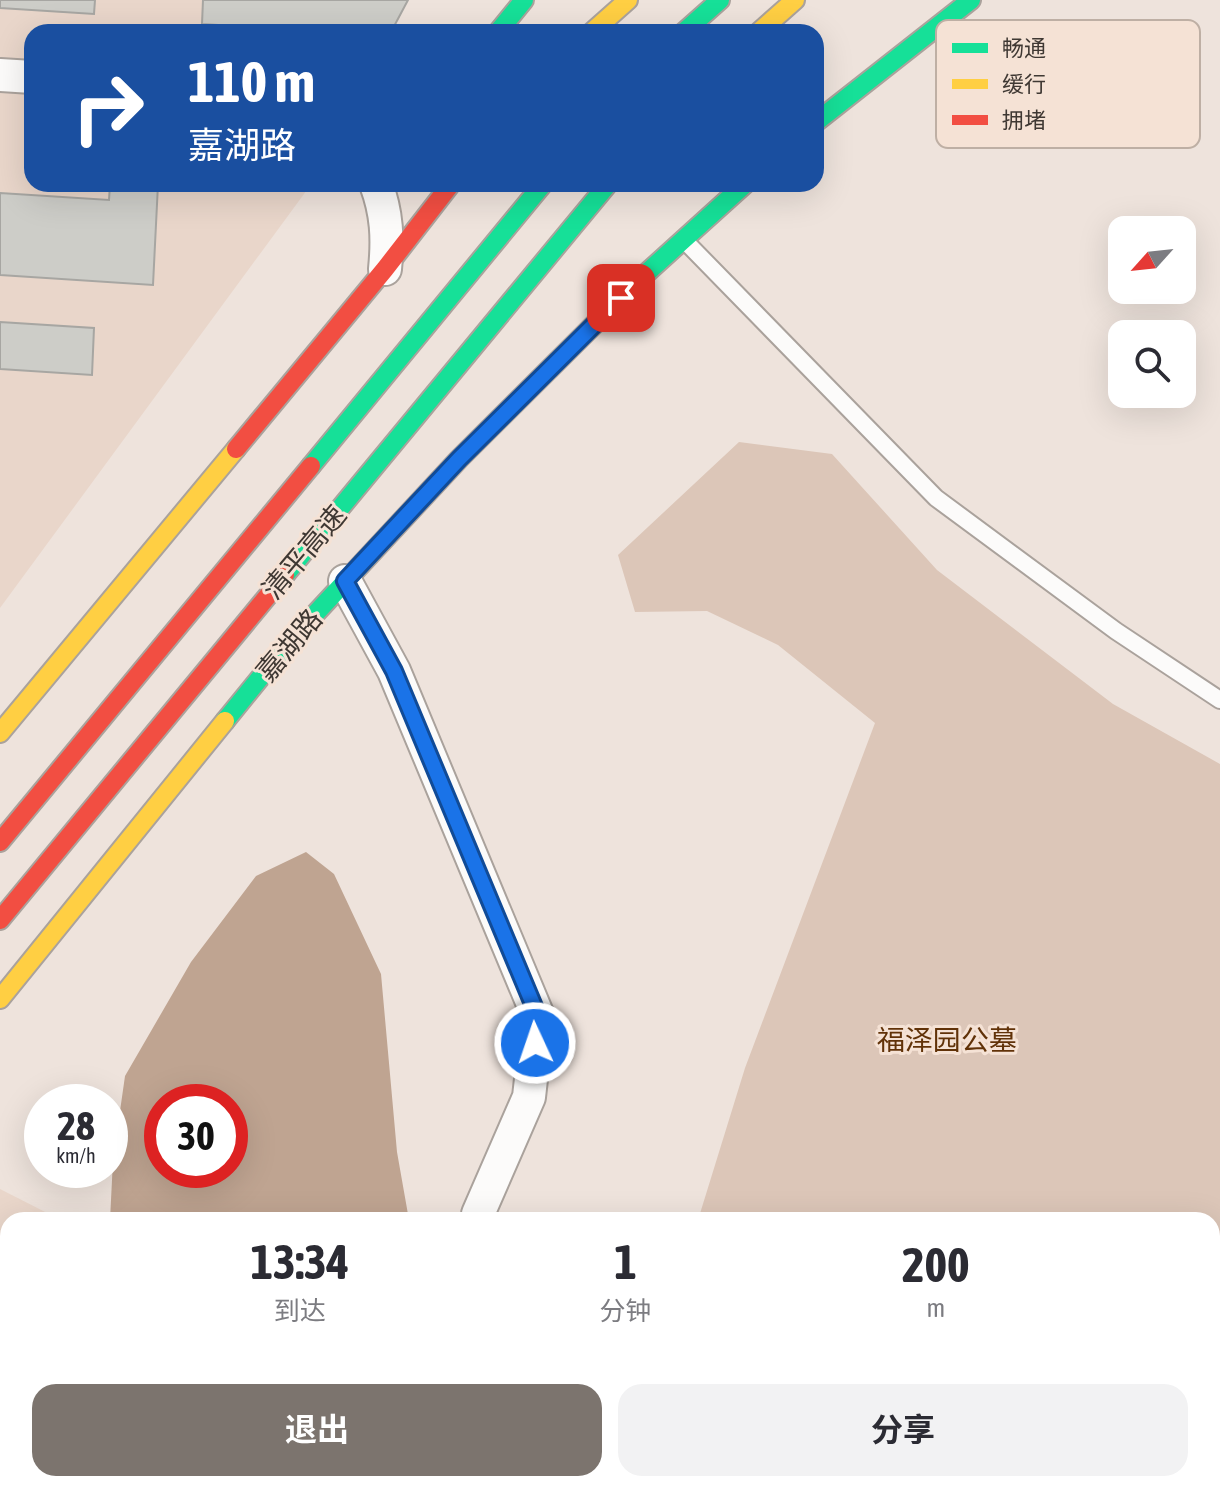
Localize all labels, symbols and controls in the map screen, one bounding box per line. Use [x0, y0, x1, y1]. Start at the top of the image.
legend [936, 20, 1200, 148]
text: 畅通 [1002, 35, 1046, 61]
text: 110 m [188, 50, 315, 114]
icon: right [56, 56, 160, 160]
text: 缓行 [1002, 71, 1046, 97]
text: 拥堵 [1002, 107, 1046, 133]
text: 嘉湖路 [188, 124, 296, 166]
north arrow [1108, 216, 1196, 304]
map controls [1108, 216, 1196, 408]
pin [587, 264, 655, 332]
icon: arrive [599, 276, 643, 320]
button: search [1108, 320, 1196, 408]
street label: 清平高速 [256, 499, 352, 605]
street label: 嘉湖路 [250, 603, 328, 687]
position arrow [493, 1001, 577, 1085]
park label: 福泽园公墓 [877, 1024, 1017, 1056]
speed limit sign: 30 [144, 1084, 248, 1188]
text: 28 [57, 1103, 95, 1148]
text: km/h [56, 1144, 96, 1167]
text: 13:34 [250, 1234, 349, 1289]
text: 1 [614, 1234, 637, 1289]
text: 200 [902, 1237, 970, 1292]
text: m [926, 1293, 945, 1323]
text: 到达 [274, 1296, 326, 1326]
text: 分钟 [600, 1296, 652, 1326]
button: 退出 [32, 1384, 602, 1476]
button: 分享 [618, 1384, 1188, 1476]

